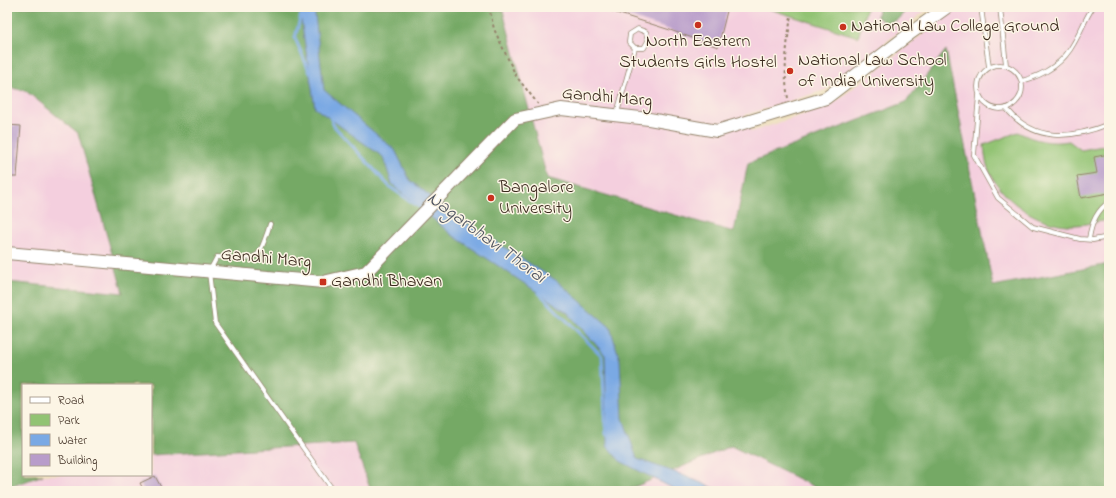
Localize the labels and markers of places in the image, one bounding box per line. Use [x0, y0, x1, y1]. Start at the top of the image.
place label: National Law College Ground [851, 14, 1059, 41]
marker: North Eastern Students Girls Hostel [693, 20, 703, 30]
marker: National Law College Ground [838, 22, 848, 32]
place label: North Eastern Students Girls Hostel [619, 29, 777, 76]
place label: National Law School of India University [798, 48, 947, 95]
marker: National Law School of India University [785, 66, 795, 76]
place label: Bangalore University [498, 175, 574, 222]
marker: Bangalore University [486, 193, 496, 203]
place label: Gandhi Bhavan [331, 269, 442, 295]
marker: Gandhi Bhavan [318, 277, 328, 287]

